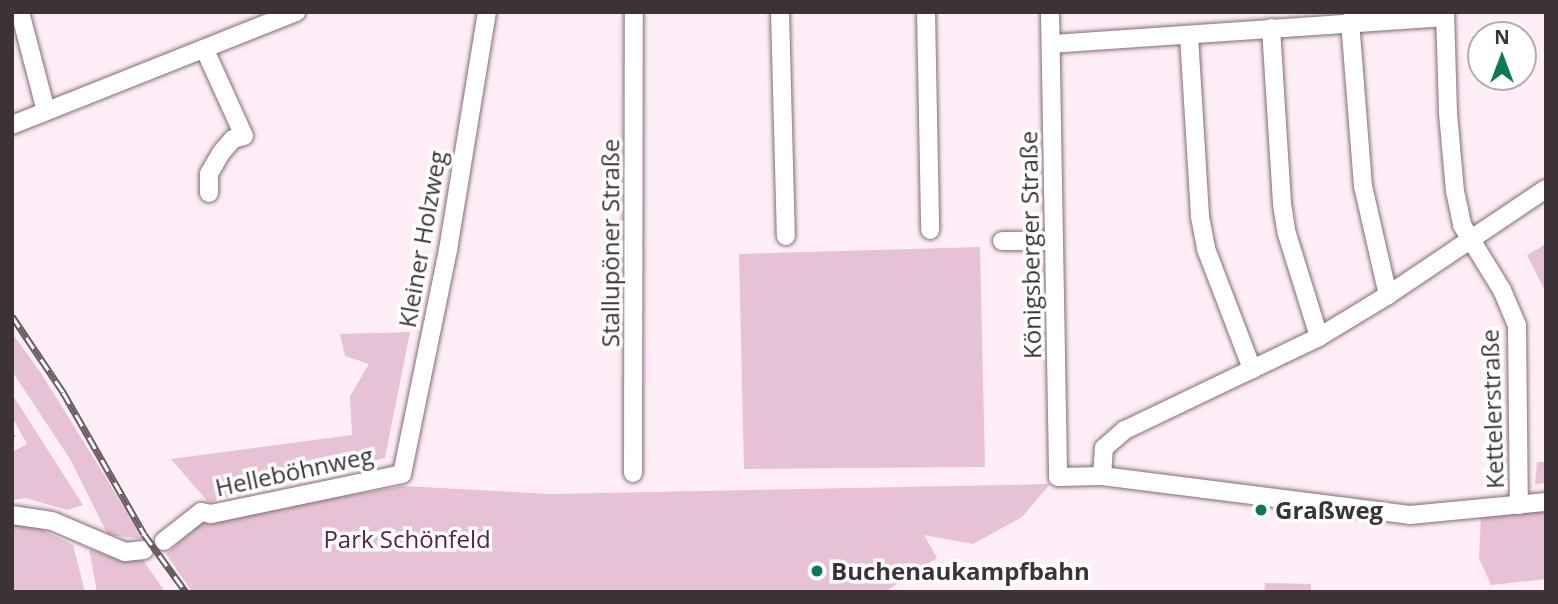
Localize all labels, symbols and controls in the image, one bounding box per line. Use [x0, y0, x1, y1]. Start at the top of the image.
north arrow [1467, 21, 1537, 91]
text: N [1494, 24, 1510, 50]
street label: Königsberger Straße [1014, 131, 1046, 359]
street label: Stallupöner Straße [596, 139, 624, 347]
street label: Kleiner Holzweg [392, 148, 452, 330]
street label: Kettelerstraße [1475, 329, 1509, 489]
street label: Helleböhnweg [213, 440, 375, 502]
place label: Graßweg [1275, 496, 1383, 524]
marker: Graßweg [1253, 502, 1269, 518]
park label: Park Schönfeld [323, 525, 491, 553]
place label: Buchenaukampfbahn [831, 557, 1090, 585]
marker: Buchenaukampfbahn [809, 563, 825, 579]

